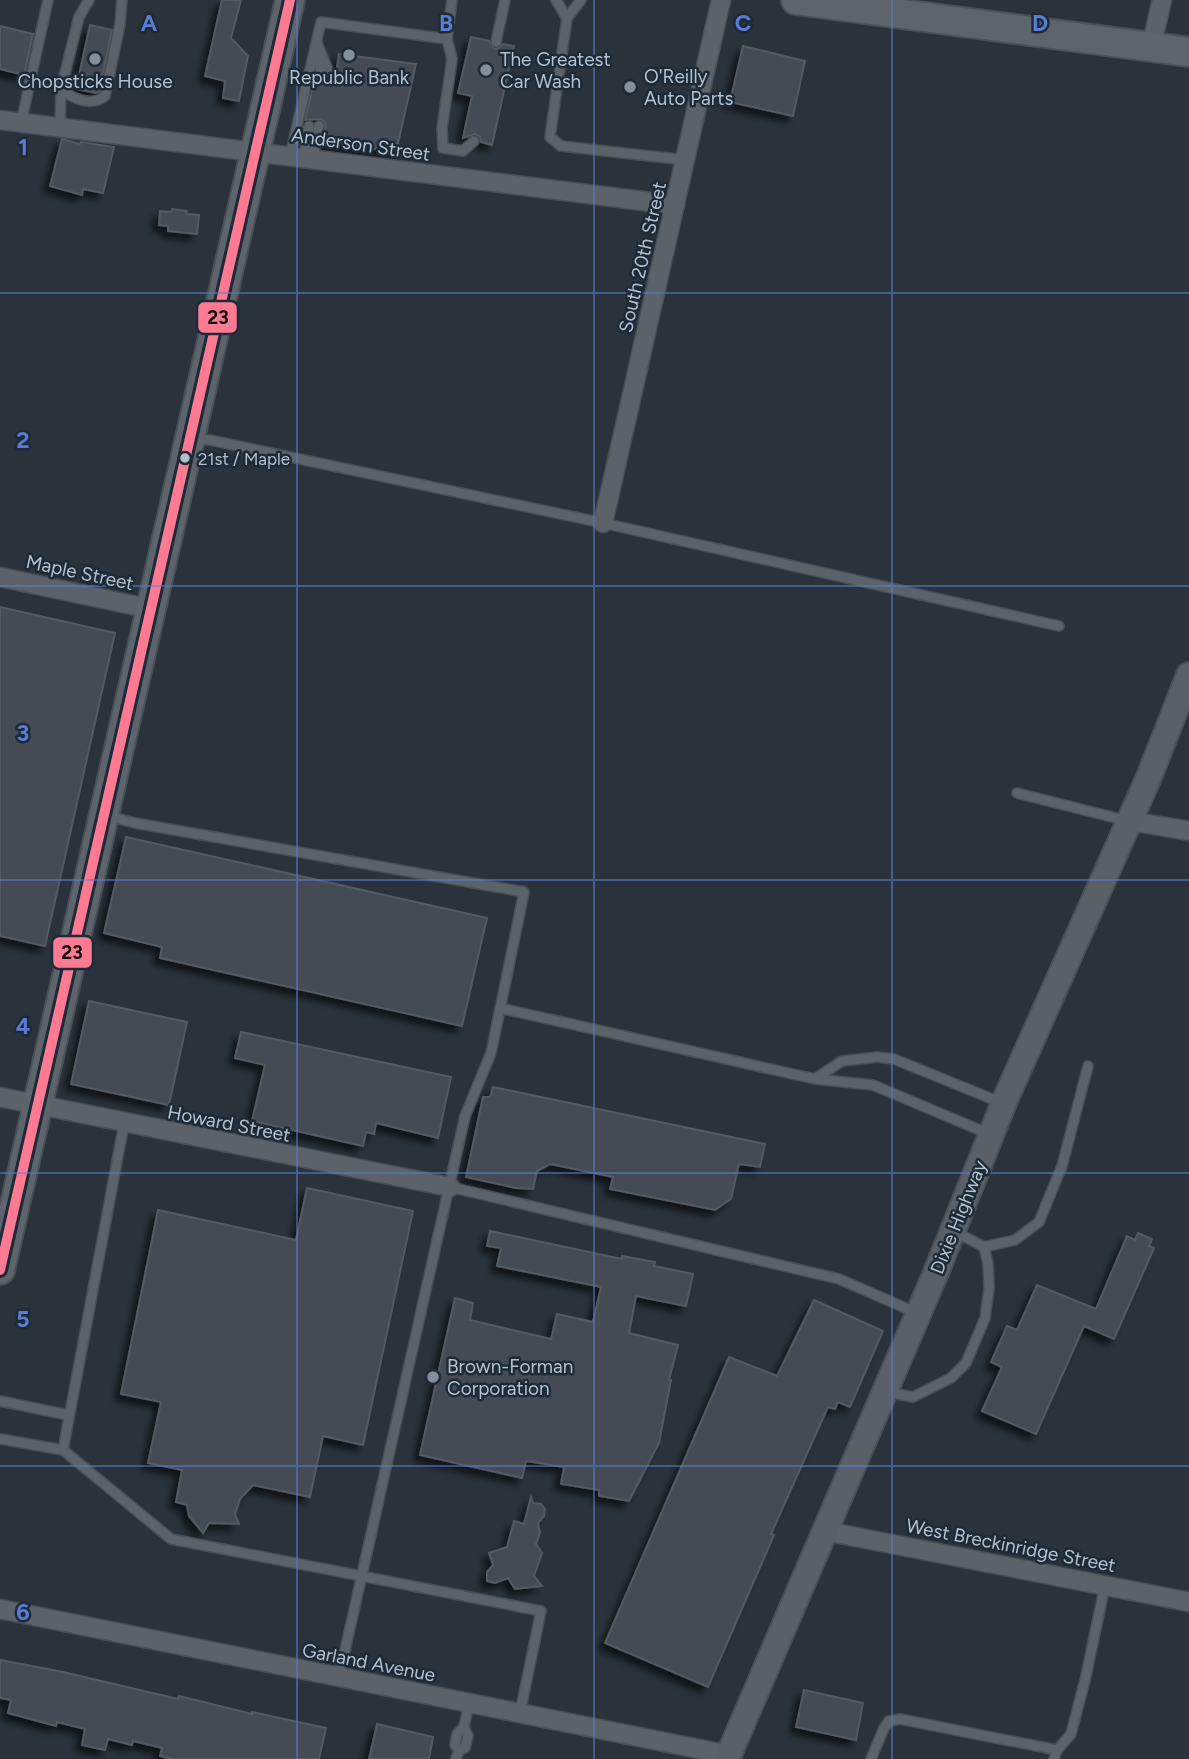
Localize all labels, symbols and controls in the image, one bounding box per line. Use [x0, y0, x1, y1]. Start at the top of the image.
text: A [141, 9, 158, 37]
text: B [439, 9, 453, 37]
text: C [735, 9, 752, 37]
text: D [1032, 9, 1048, 37]
marker: Republic Bank [341, 47, 357, 63]
place label: The Greatest Car Wash [500, 48, 611, 93]
marker: Chopsticks House [87, 51, 103, 67]
marker: The Greatest Car Wash [478, 62, 494, 78]
place label: O'Reilly Auto Parts [644, 65, 733, 110]
place label: Republic Bank [289, 66, 410, 89]
place label: Chopsticks House [17, 70, 173, 93]
marker: O'Reilly Auto Parts [622, 79, 638, 95]
street label: Anderson Street [290, 123, 432, 166]
text: 1 [18, 133, 28, 161]
street label: South 20th Street [614, 179, 671, 335]
line badge: 23 [197, 301, 238, 334]
text: 23 [207, 306, 229, 329]
text: 2 [16, 426, 30, 454]
place label: 21st / Maple [198, 449, 290, 469]
marker: 21st / Maple [178, 451, 192, 465]
street label: Maple Street [24, 550, 136, 595]
text: 3 [17, 719, 29, 747]
line badge: 23 [52, 936, 93, 969]
text: 23 [61, 941, 83, 964]
text: 4 [16, 1012, 30, 1040]
street label: Howard Street [165, 1100, 292, 1147]
street label: Dixie Highway [925, 1157, 992, 1277]
text: 5 [16, 1305, 30, 1333]
place label: Brown-Forman Corporation [447, 1355, 573, 1400]
marker: Brown-Forman Corporation [425, 1369, 441, 1385]
street label: West Breckinridge Street [904, 1514, 1118, 1577]
text: 6 [16, 1598, 30, 1626]
street label: Garland Avenue [300, 1638, 437, 1687]

